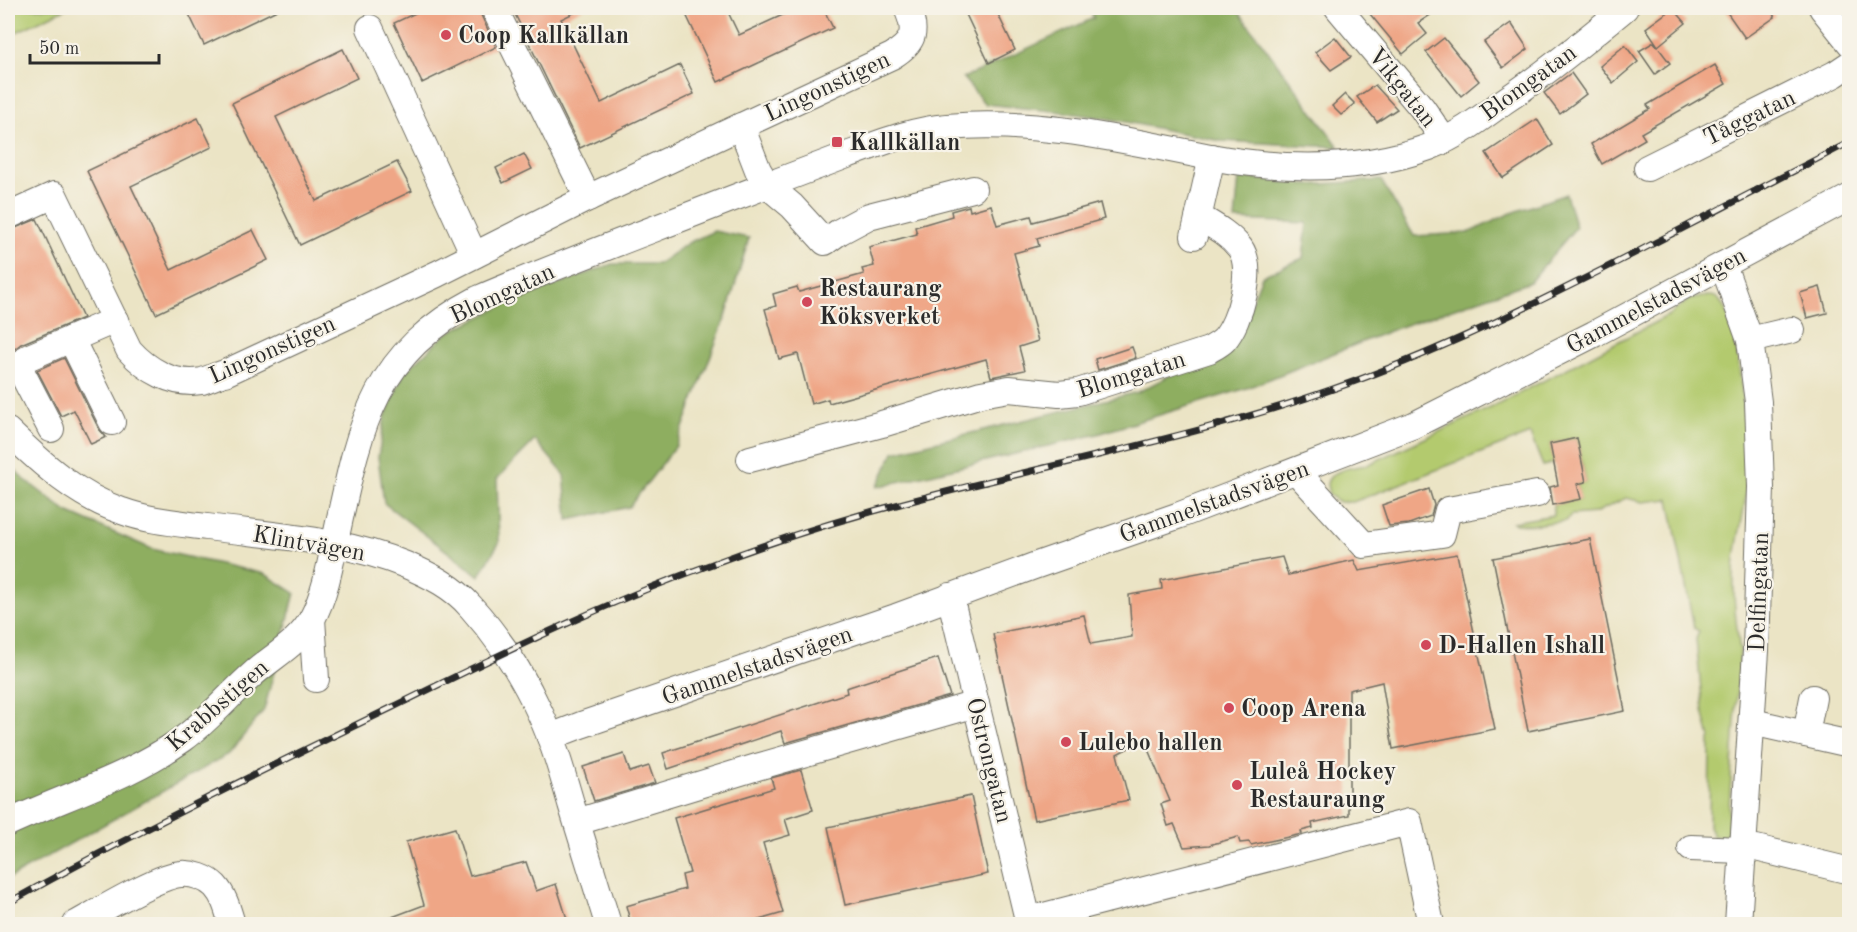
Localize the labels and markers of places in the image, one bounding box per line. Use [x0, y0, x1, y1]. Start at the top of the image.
place label: Coop Kallkällan [458, 25, 629, 49]
marker: Coop Kallkällan [439, 28, 453, 42]
place label: Kallkällan [849, 132, 960, 156]
marker: Kallkällan [830, 135, 844, 149]
place label: Restaurang Köksverket [819, 278, 942, 330]
marker: Restaurang Köksverket [800, 295, 814, 309]
place label: D-Hallen Ishall [1438, 635, 1605, 659]
marker: D-Hallen Ishall [1419, 638, 1433, 652]
place label: Coop Arena [1241, 698, 1366, 722]
marker: Coop Arena [1222, 701, 1236, 715]
place label: Lulebo hallen [1078, 732, 1223, 756]
marker: Lulebo hallen [1059, 735, 1073, 749]
place label: Luleå Hockey Restauraung [1249, 761, 1396, 813]
marker: Luleå Hockey Restauraung [1230, 778, 1244, 792]

